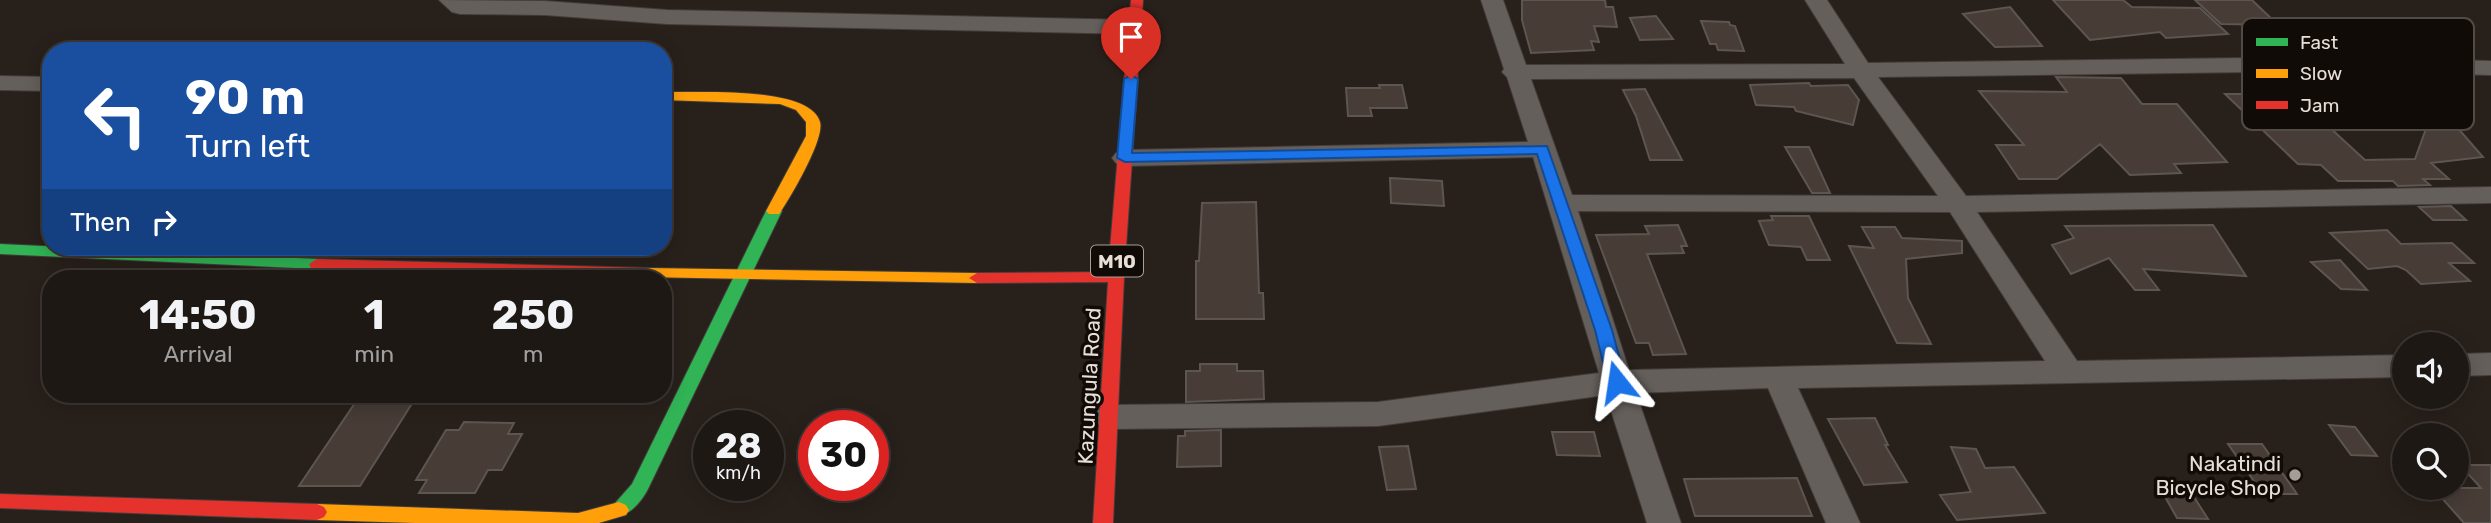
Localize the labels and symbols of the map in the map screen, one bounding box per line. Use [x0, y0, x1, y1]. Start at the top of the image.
pin [1101, 7, 1161, 79]
legend [2242, 18, 2474, 130]
text: Fast [2300, 31, 2339, 54]
text: Slow [2300, 62, 2342, 85]
text: Jam [2300, 94, 2339, 117]
road number: M10 [1091, 246, 1143, 276]
street label: Kazungula Road [1072, 307, 1106, 465]
position arrow [1580, 345, 1654, 419]
speed limit sign: 30 [798, 410, 889, 501]
place label: Nakatindi Bicycle Shop [2155, 451, 2281, 500]
marker: Nakatindi Bicycle Shop [2287, 467, 2303, 483]

